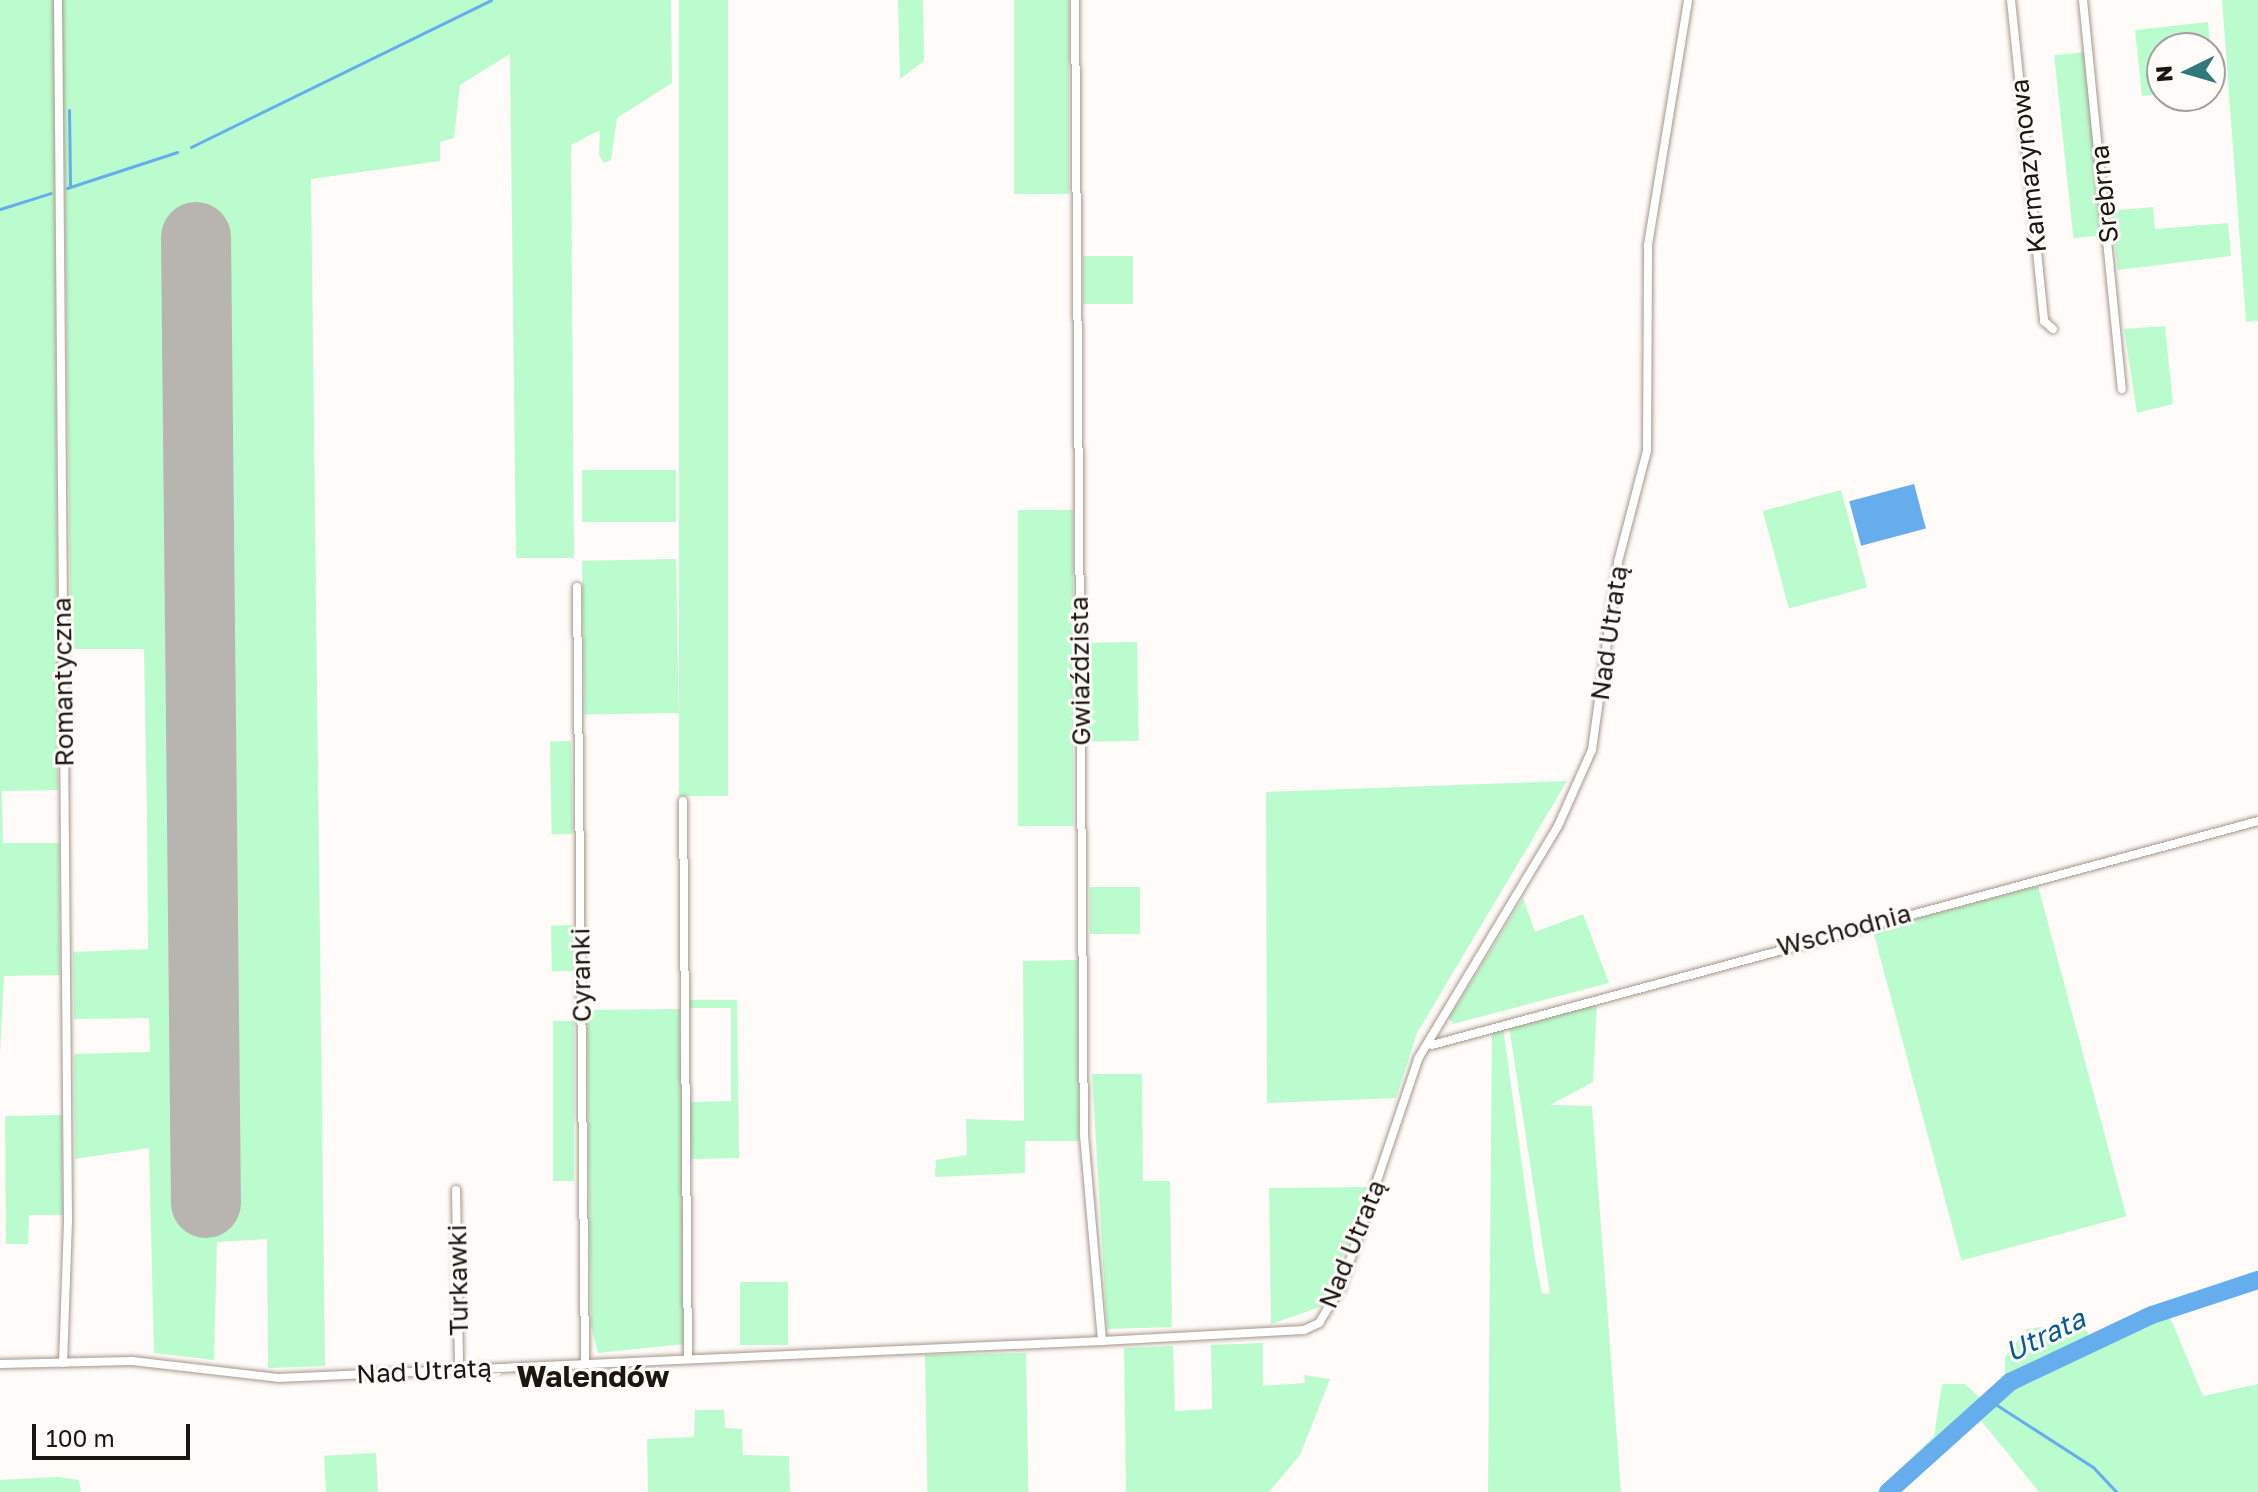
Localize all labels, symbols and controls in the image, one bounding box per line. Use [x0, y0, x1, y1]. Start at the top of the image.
north arrow [2146, 32, 2226, 112]
text: N [2149, 64, 2178, 83]
street label: Karmazynowa [2003, 77, 2053, 255]
street label: Srebrna [2083, 143, 2125, 245]
street label: Nad Utratą [1584, 564, 1634, 702]
street label: Gwiaździsta [1063, 596, 1097, 746]
street label: Romantyczna [46, 597, 80, 767]
street label: Wschodnia [1774, 897, 1914, 963]
street label: Cyranki [565, 928, 597, 1022]
street label: Nad Utratą [1312, 1175, 1392, 1313]
street label: Turkawki [441, 1224, 475, 1336]
water label: Utrata [2000, 1301, 2090, 1369]
street label: Nad Utratą [355, 1352, 493, 1390]
district label: Walendów [517, 1358, 669, 1394]
scale bar [36, 1408, 194, 1458]
text: 100 m [46, 1423, 115, 1452]

